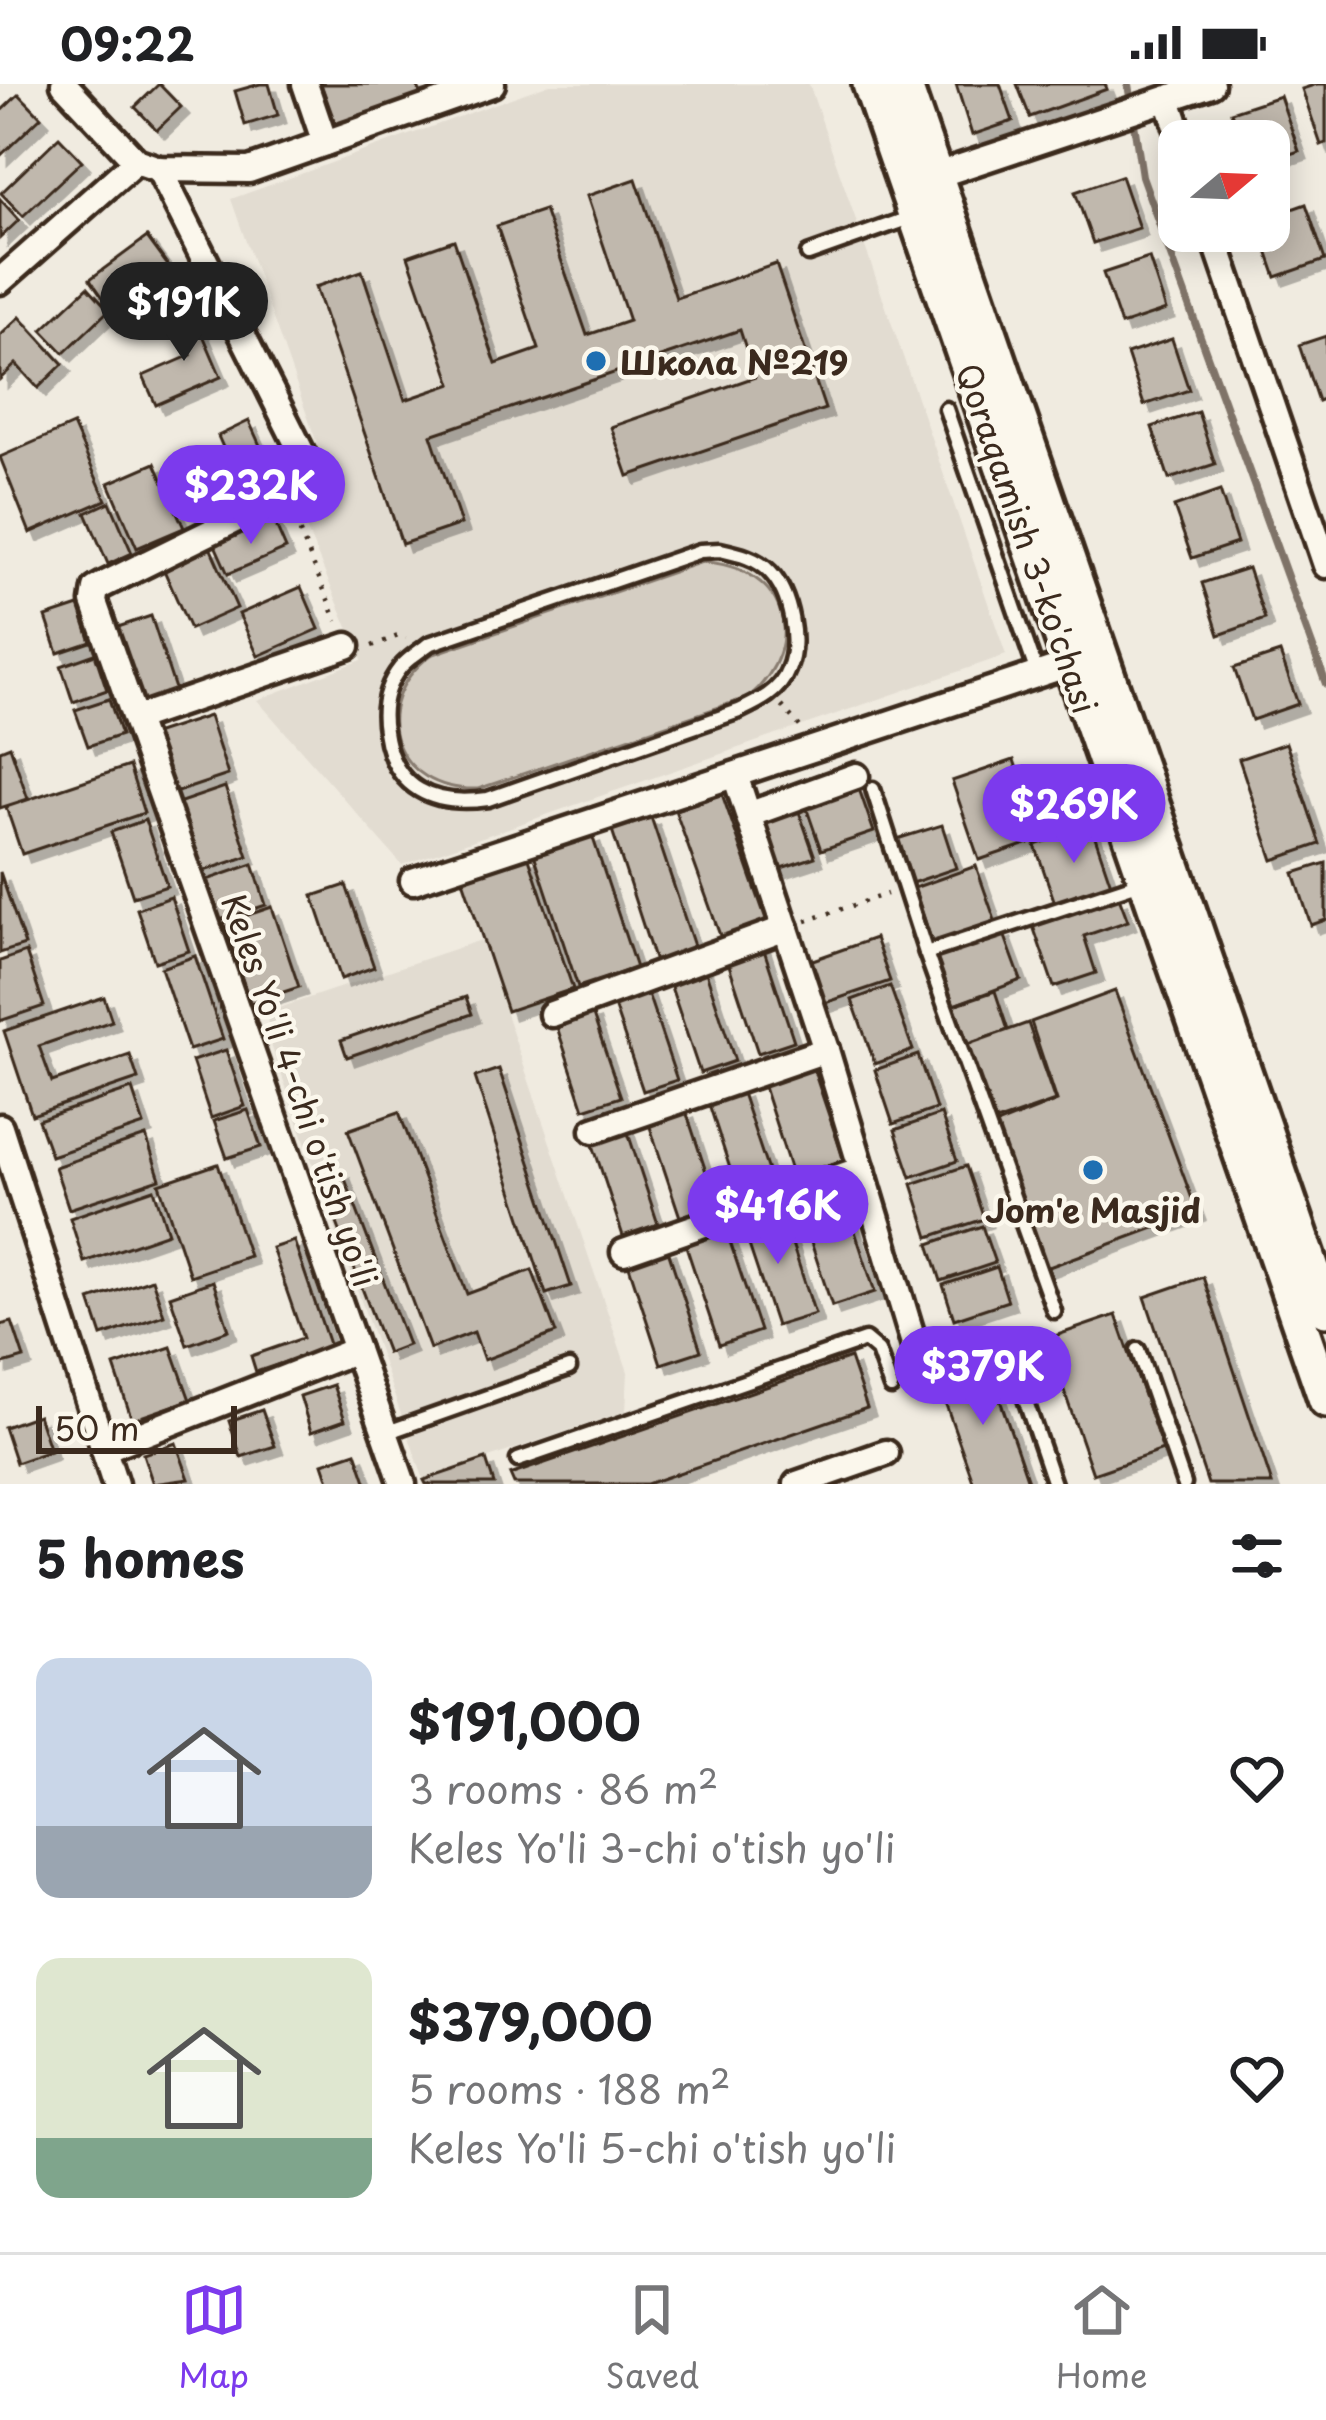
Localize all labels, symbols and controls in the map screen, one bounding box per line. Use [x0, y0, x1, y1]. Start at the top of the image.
text: 09:22 [60, 8, 195, 76]
north arrow [1158, 120, 1290, 252]
map controls [1158, 120, 1290, 252]
pin: $191K [100, 262, 268, 364]
text: $191K [127, 271, 241, 330]
place label: Школа №219 [620, 336, 849, 386]
marker: Школа №219 [583, 348, 609, 374]
street label: Qoraqamish 3-ko'chasi [945, 356, 1111, 720]
pin: $232K [167, 445, 335, 547]
text: $232K [184, 454, 318, 513]
pin: $269K [990, 764, 1158, 866]
text: $269K [1010, 773, 1138, 832]
street label: Keles Yo'li 4-chi o'tish yo'li [210, 887, 392, 1293]
marker: Jom'e Masjid [1080, 1157, 1106, 1183]
pin: $416K [694, 1165, 862, 1267]
text: $416K [714, 1174, 842, 1233]
place label: Jom'e Masjid [985, 1184, 1201, 1234]
pin: $379K [899, 1326, 1067, 1428]
text: $379K [921, 1335, 1045, 1394]
scale bar [36, 1400, 237, 1453]
text: 50 m [54, 1402, 140, 1452]
text: 5 homes [36, 1518, 245, 1595]
icon: filters [1224, 1523, 1290, 1589]
text: $191,000 [408, 1681, 641, 1758]
icon: home [132, 1706, 276, 1850]
icon: heart [1224, 1745, 1290, 1811]
text: 3 rooms · 86 m² [408, 1758, 718, 1817]
text: Keles Yo'li 3-chi o'tish yo'li [408, 1817, 896, 1876]
text: $379,000 [408, 1981, 653, 2058]
icon: home [132, 2006, 276, 2150]
icon: heart [1224, 2045, 1290, 2111]
text: 5 rooms · 188 m² [408, 2058, 731, 2117]
text: Keles Yo'li 5-chi o'tish yo'li [408, 2117, 896, 2176]
tab: Map [178, 2277, 249, 2399]
tab: Saved [606, 2277, 699, 2399]
tab: Home [1056, 2277, 1148, 2399]

